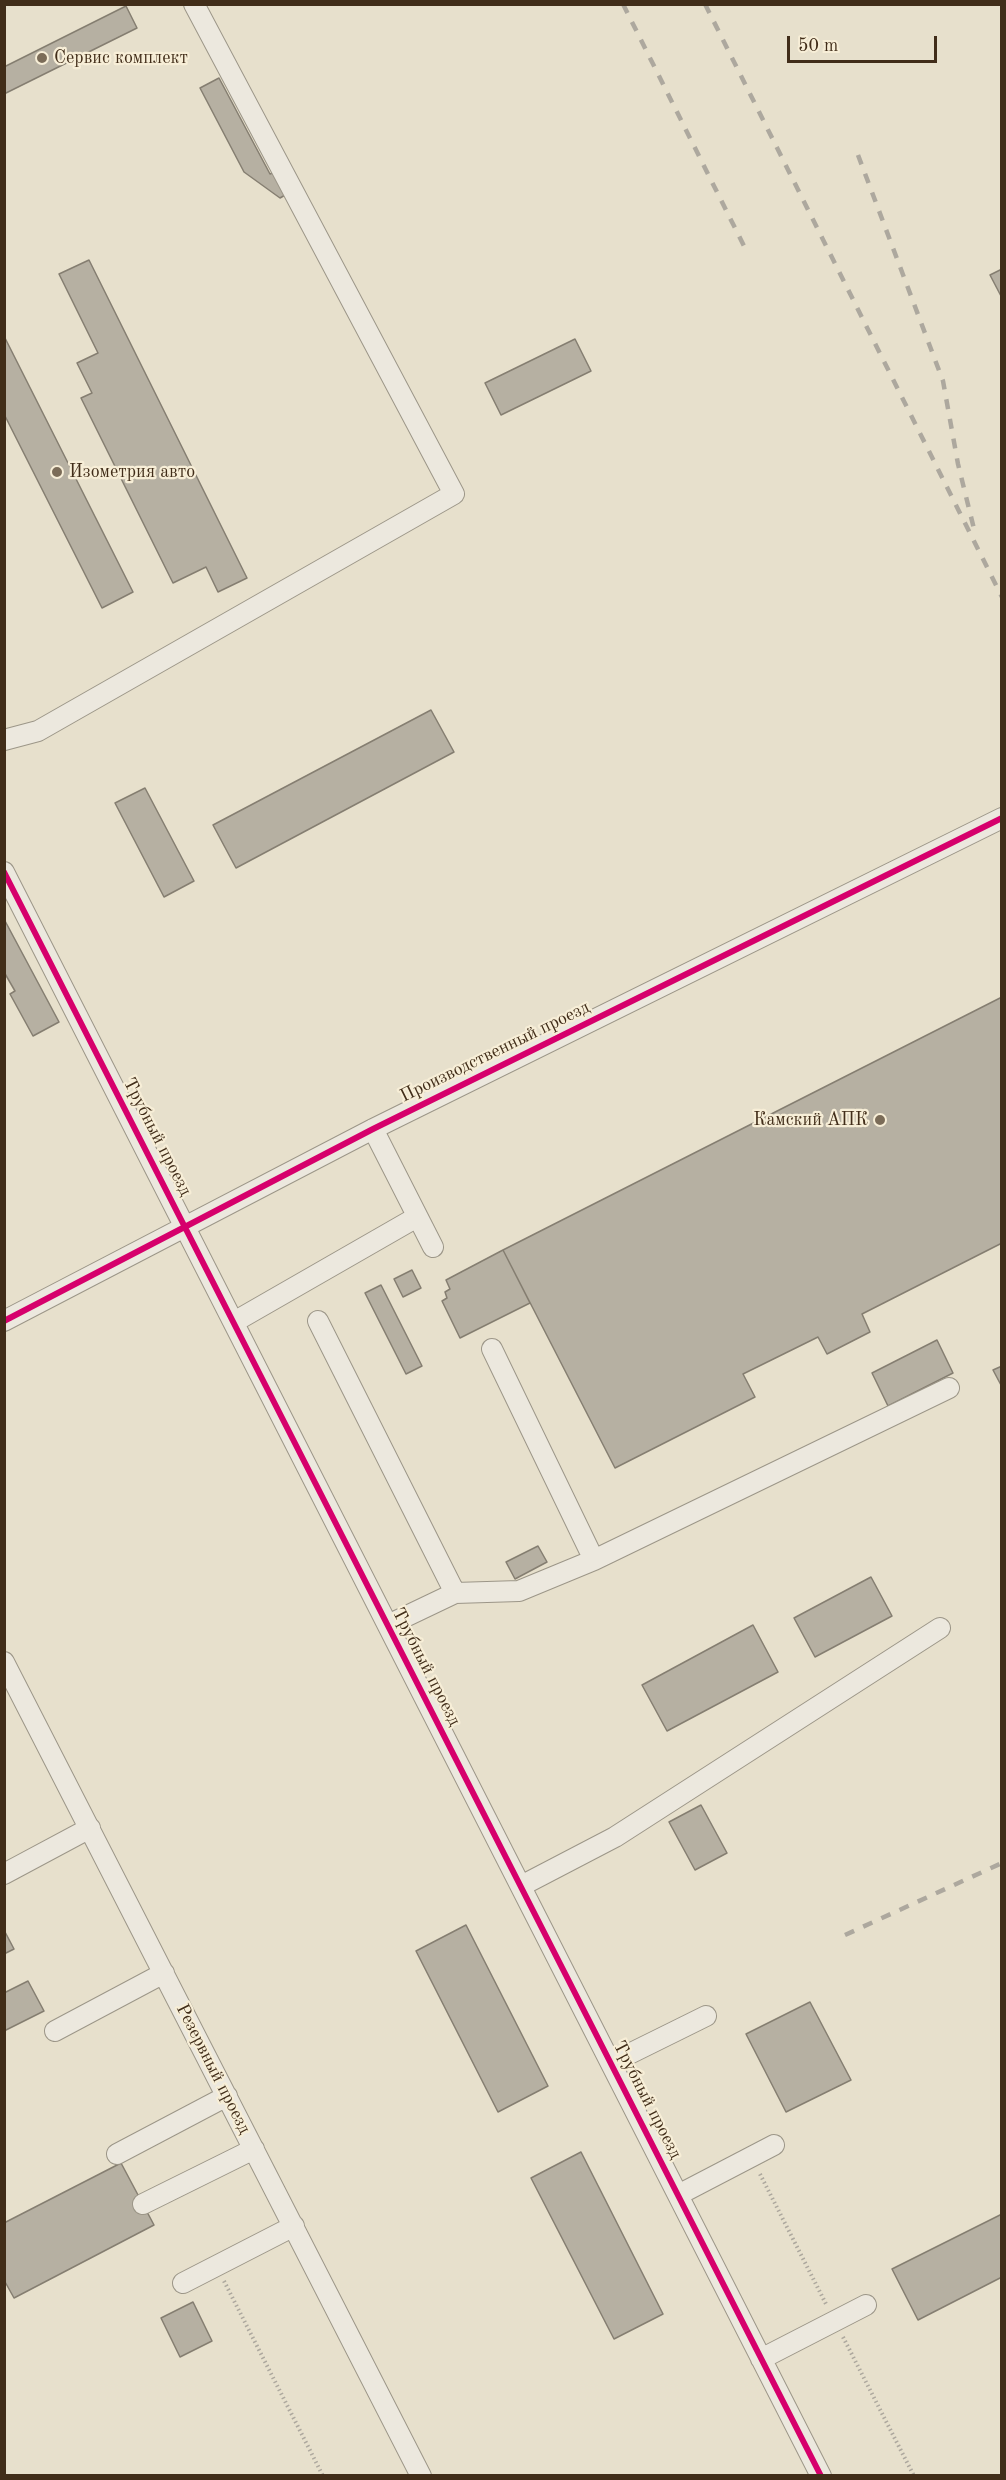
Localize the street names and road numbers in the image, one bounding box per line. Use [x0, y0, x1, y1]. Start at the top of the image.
street label: Производственный проезд [397, 997, 593, 1107]
street label: Трубный проезд [118, 1074, 196, 1200]
street label: Трубный проезд [387, 1604, 465, 1730]
street label: Резервный проезд [171, 2000, 255, 2138]
street label: Трубный проезд [608, 2037, 686, 2163]

